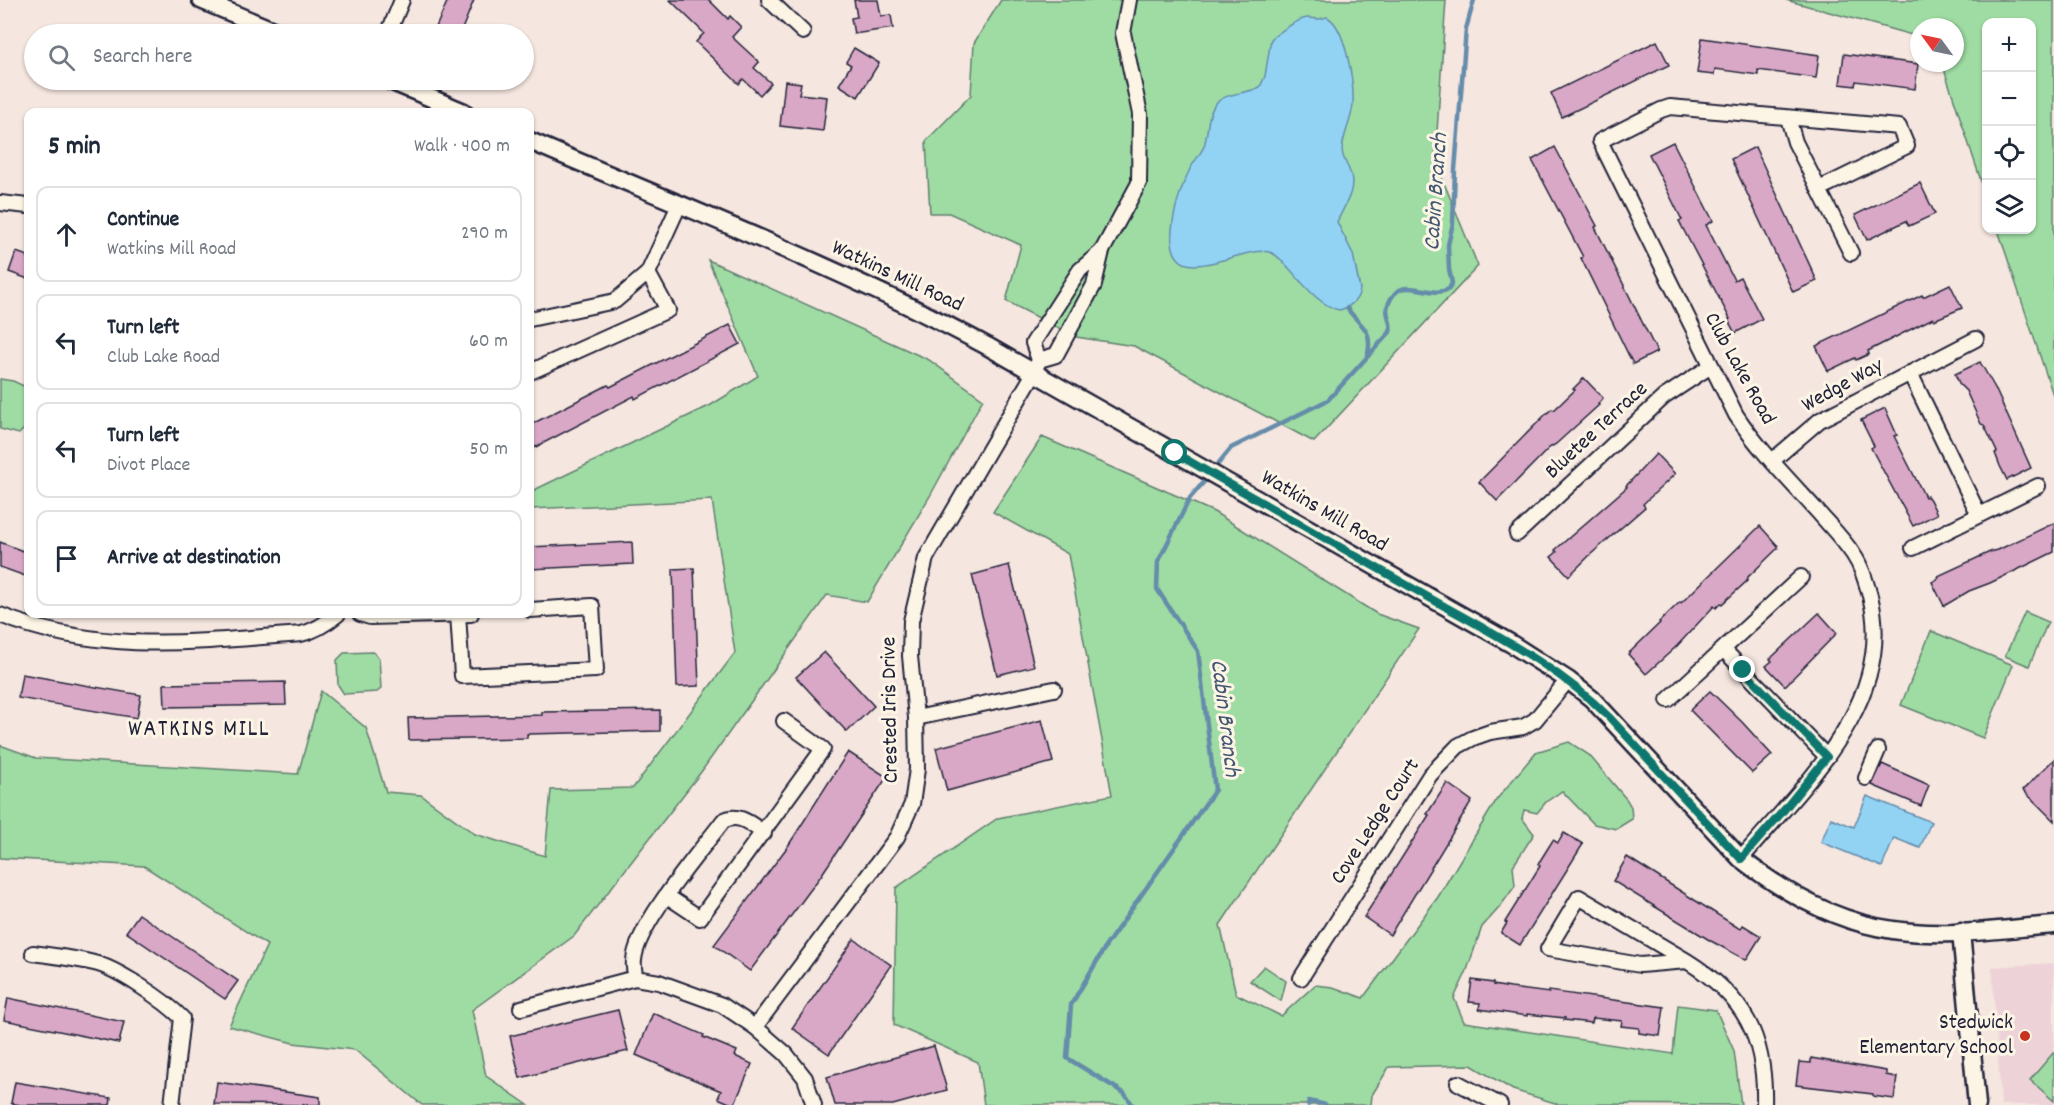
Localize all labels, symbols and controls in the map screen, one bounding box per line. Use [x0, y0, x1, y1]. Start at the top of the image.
north arrow [1910, 18, 1964, 72]
map controls [1982, 18, 2036, 234]
button: + [1982, 18, 2036, 72]
search box [24, 24, 534, 90]
icon: search [45, 41, 78, 74]
text: Search here [93, 42, 192, 73]
button: − [1982, 72, 2036, 126]
button: locate [1982, 126, 2036, 180]
text: 5 min [48, 129, 101, 166]
water label: Cabin Branch [1416, 131, 1458, 252]
text: Walk · 400 m [414, 133, 510, 161]
button: layers [1982, 180, 2036, 234]
text: Continue [107, 205, 179, 236]
icon: ahead [50, 218, 83, 251]
text: 290 m [461, 220, 508, 248]
street label: Watkins Mill Road [826, 233, 968, 321]
text: Watkins Mill Road [107, 236, 236, 264]
street label: Club Lake Road [1695, 307, 1783, 431]
text: Turn left [107, 313, 179, 344]
icon: left [50, 326, 83, 359]
text: 60 m [469, 328, 508, 356]
text: Club Lake Road [107, 344, 220, 372]
street label: Wedge Way [1797, 350, 1890, 421]
street label: Bluetee Terrace [1539, 375, 1655, 487]
text: Turn left [107, 421, 179, 452]
icon: left [50, 434, 83, 467]
text: 50 m [470, 436, 508, 464]
route start [1161, 439, 1187, 465]
text: Divot Place [107, 452, 190, 480]
street label: Watkins Mill Road [1255, 463, 1393, 561]
icon: arrive [50, 542, 83, 575]
text: Arrive at destination [107, 543, 281, 574]
street label: Crested Iris Drive [874, 636, 908, 784]
route end [1729, 656, 1755, 682]
water label: Cabin Branch [1200, 657, 1248, 780]
district label: WATKINS MILL [128, 713, 270, 747]
street label: Cove Ledge Court [1324, 753, 1428, 891]
place label: Stedwick Elementary School [1859, 1008, 2013, 1064]
marker: Stedwick Elementary School [2018, 1029, 2032, 1043]

